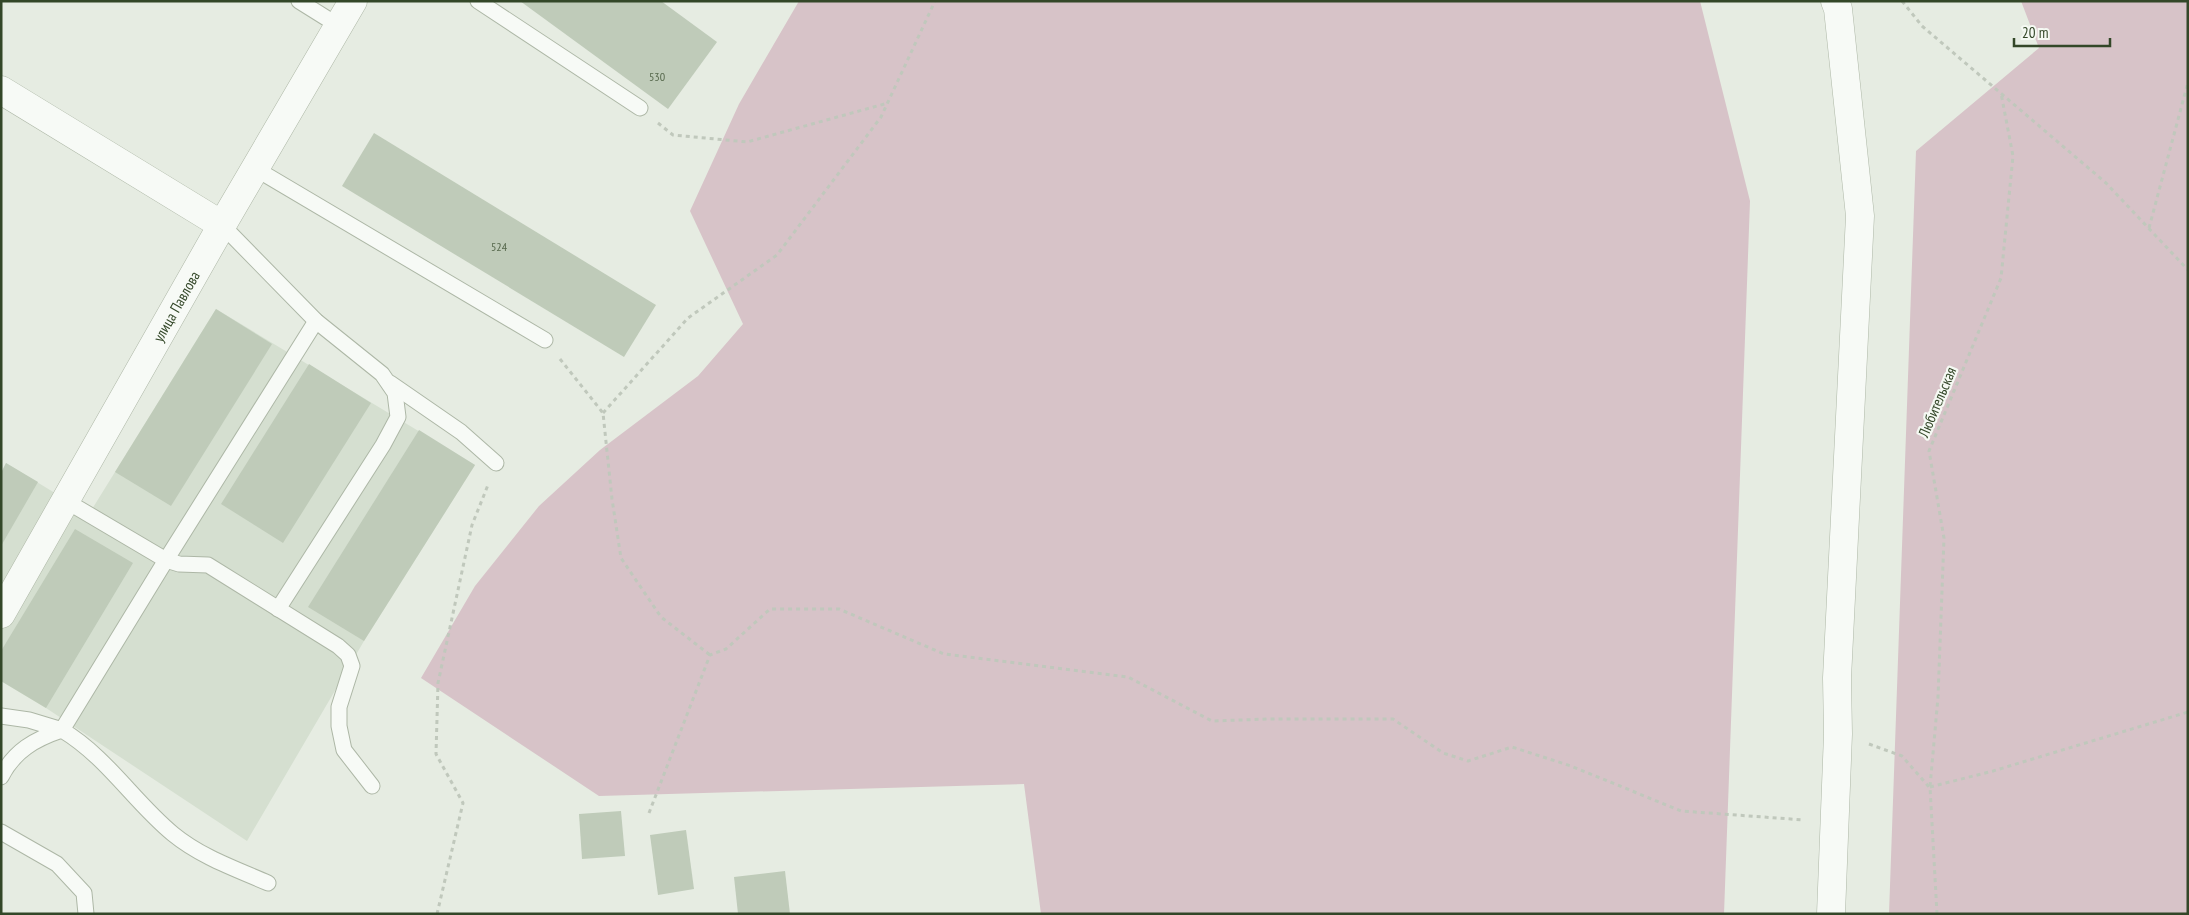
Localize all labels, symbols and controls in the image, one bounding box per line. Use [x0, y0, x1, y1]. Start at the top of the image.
scale bar [2014, 15, 2110, 47]
text: 20 m [2022, 23, 2048, 42]
house number: 530 [649, 69, 665, 84]
house number: 524 [491, 239, 508, 254]
street label: улица Павлова [148, 267, 204, 345]
street label: Любительская [1913, 364, 1960, 441]

